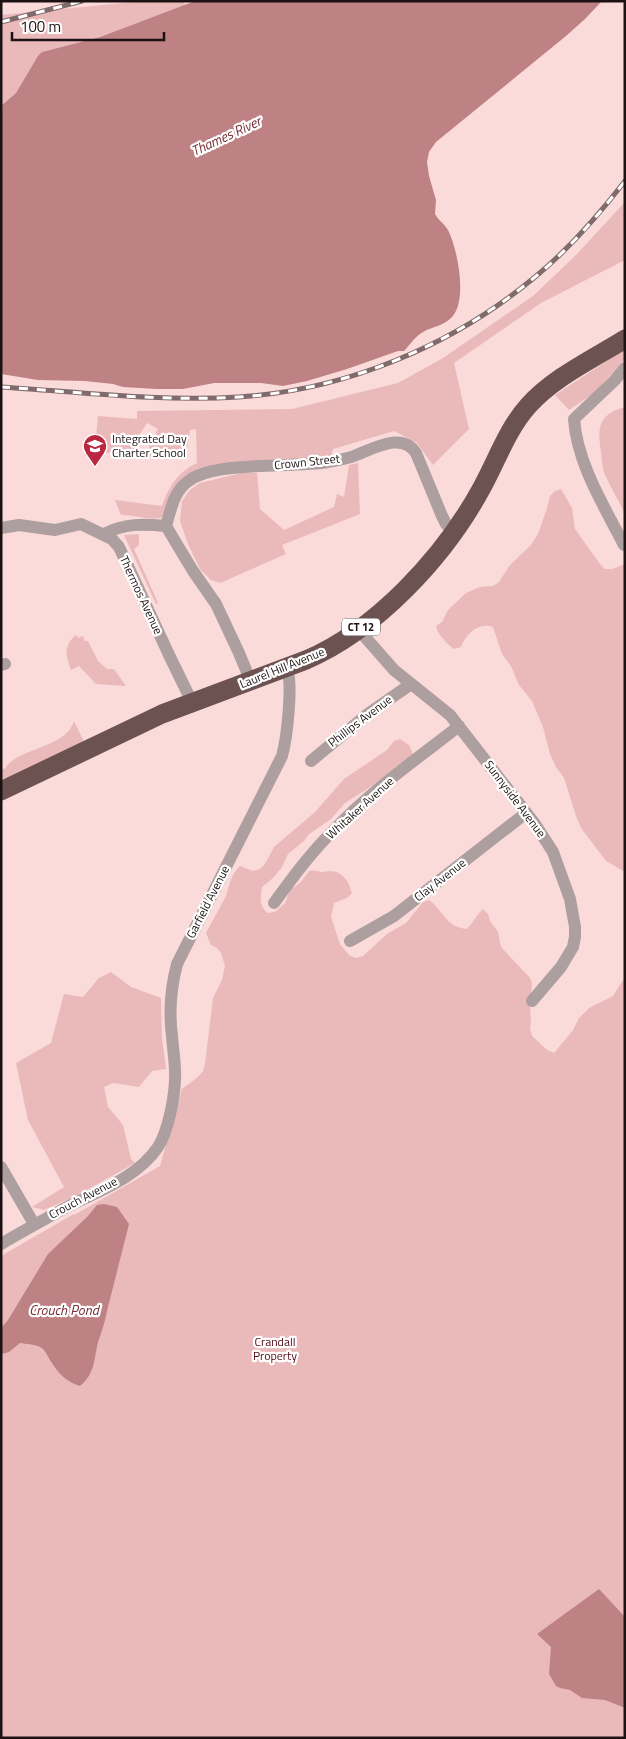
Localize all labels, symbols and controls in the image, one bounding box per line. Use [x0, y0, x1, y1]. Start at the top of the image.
scale bar [12, 10, 165, 42]
text: 100 m [20, 15, 61, 38]
water label: Thames River [187, 110, 266, 161]
place label: Integrated Day Charter School [112, 429, 187, 462]
school or university icon: Integrated Day Charter School [82, 433, 108, 467]
street label: Crown Street [273, 449, 342, 474]
street label: Thermos Avenue [115, 552, 168, 637]
road number: CT 12 [342, 618, 380, 636]
street label: Laurel Hill Avenue [236, 642, 327, 693]
street label: Phillips Avenue [323, 690, 396, 751]
street label: Sunnyside Avenue [480, 756, 551, 841]
street label: Whitaker Avenue [321, 772, 398, 843]
street label: Clay Avenue [410, 853, 470, 906]
street label: Garfield Avenue [181, 862, 234, 942]
street label: Crouch Avenue [45, 1172, 120, 1224]
water label: Crouch Pond [29, 1299, 101, 1320]
park label: Crandall Property [253, 1332, 297, 1365]

